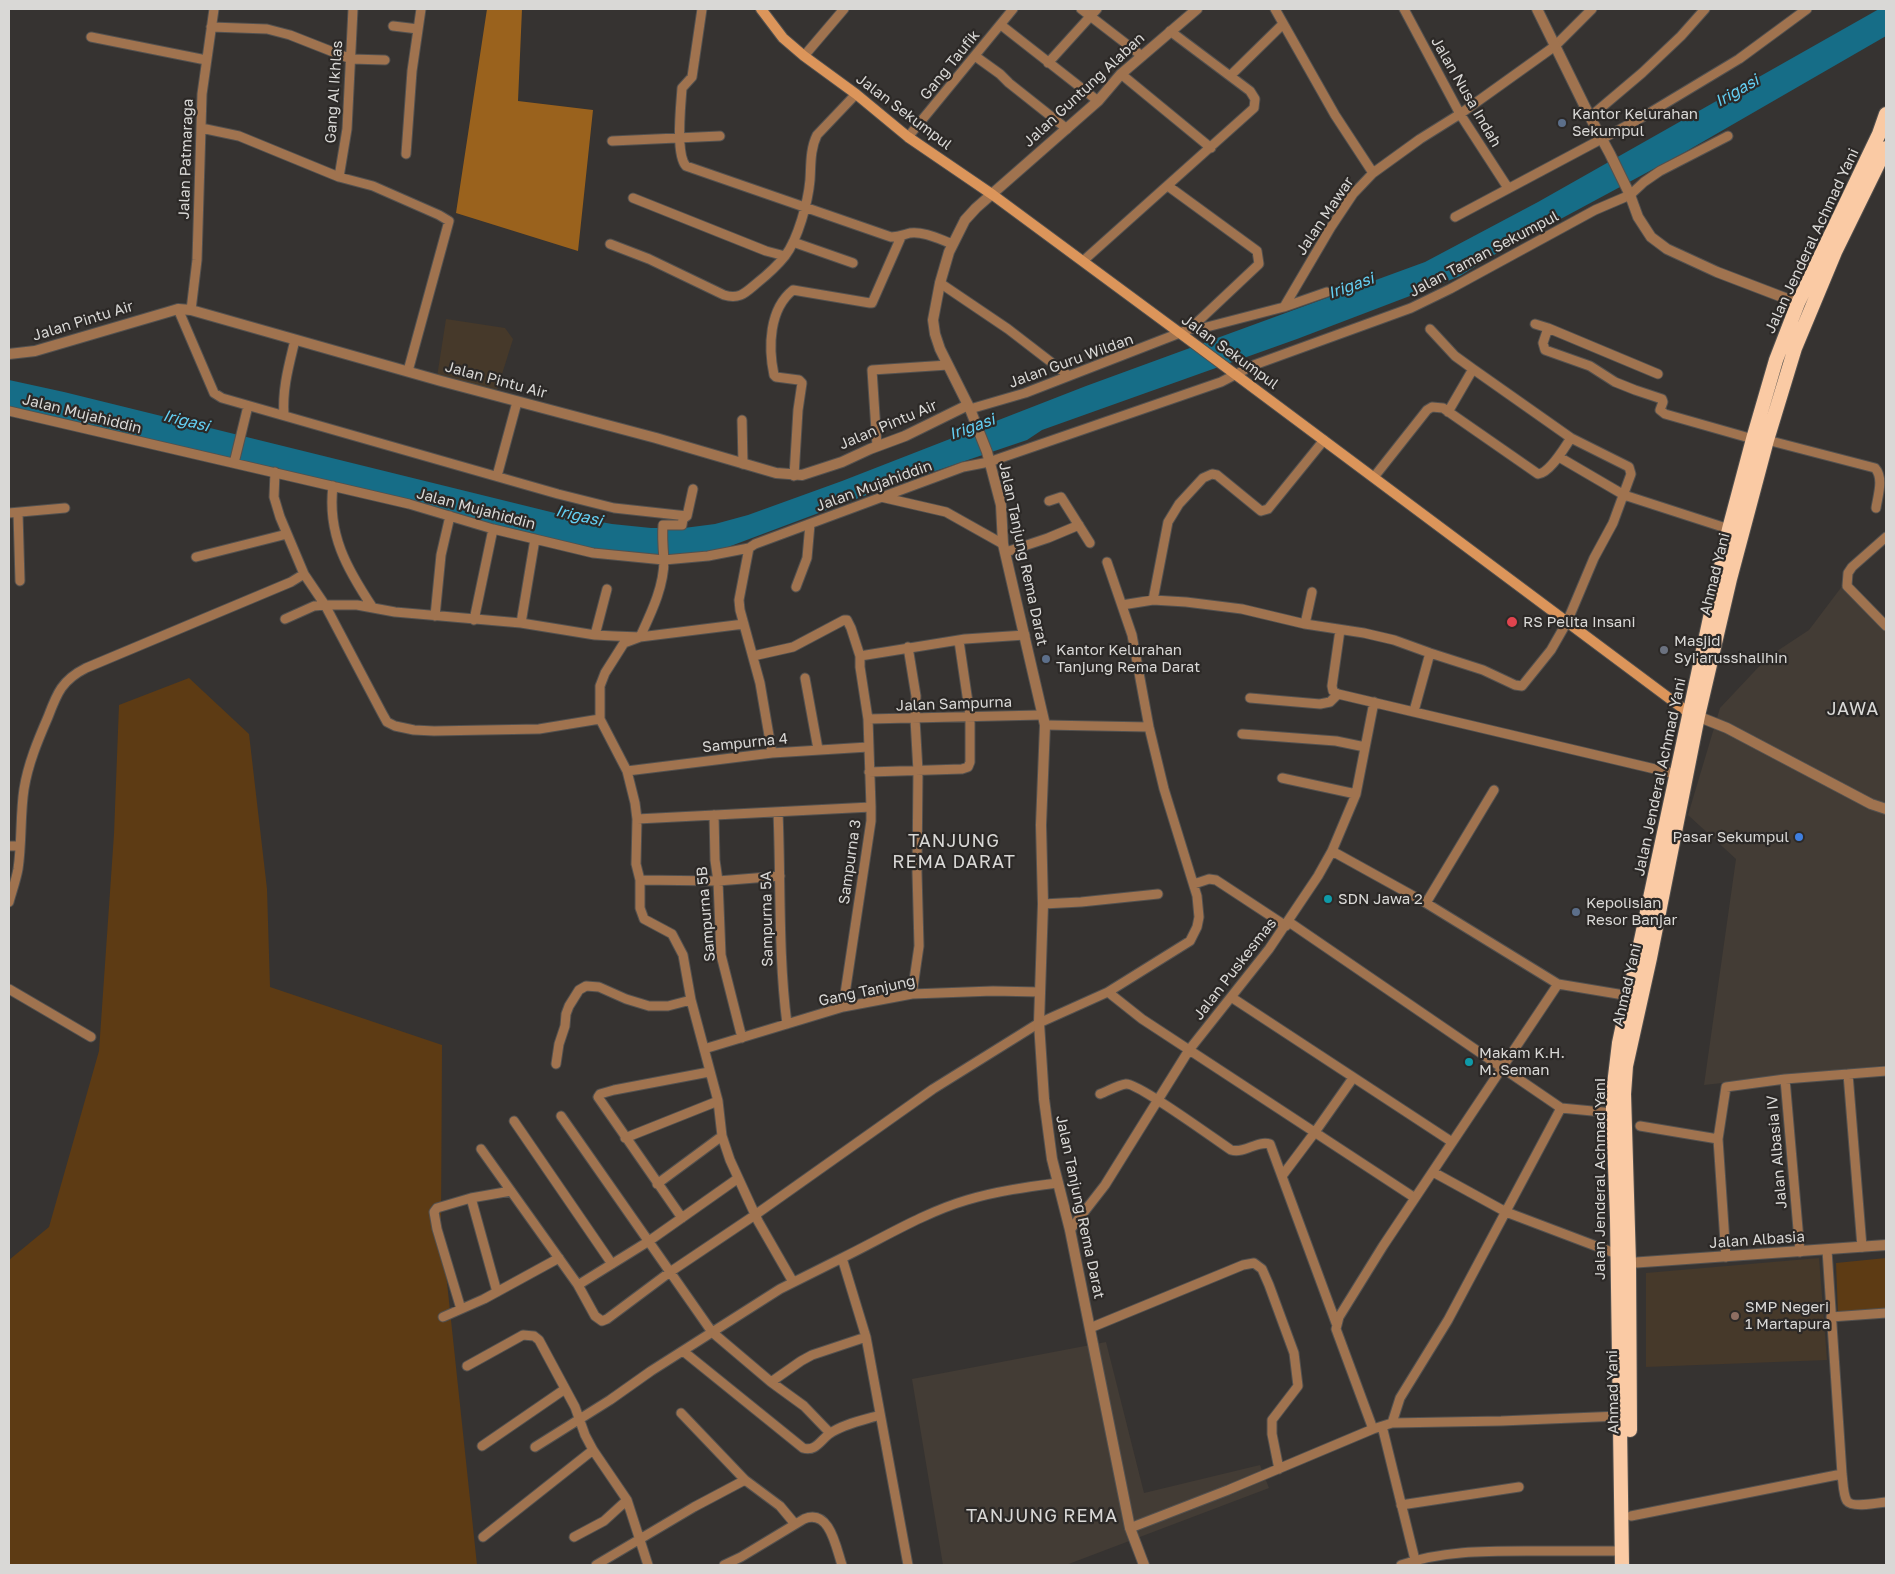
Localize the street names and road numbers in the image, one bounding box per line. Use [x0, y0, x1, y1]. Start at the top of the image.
street label: Gang Taufik [916, 26, 984, 104]
street label: Jalan Guntung Alaban [1020, 29, 1148, 151]
street label: Jalan Nusa Indah [1427, 34, 1505, 150]
street label: Gang Al Ikhlas [321, 40, 347, 144]
street label: Jalan Sekumpul [853, 70, 955, 154]
street label: Jalan Patmaraga [175, 98, 197, 220]
street label: Jalan Jenderal Achmad Yani [1761, 146, 1863, 336]
street label: Jalan Mawar [1292, 173, 1358, 259]
street label: Jalan Taman Sekumpul [1406, 207, 1562, 301]
street label: Jalan Pintu Air [30, 297, 136, 345]
street label: Jalan Sekumpul [1178, 311, 1282, 393]
street label: Jalan Guru Wildan [1006, 330, 1136, 392]
street label: Jalan Pintu Air [443, 358, 549, 402]
street label: Jalan Mujahiddin [20, 390, 144, 438]
street label: Jalan Pintu Air [836, 396, 940, 454]
street label: Jalan Mujahiddin [813, 457, 935, 515]
street label: Jalan Tanjung Rema Darat [995, 461, 1051, 647]
street label: Jalan Mujahiddin [415, 484, 537, 534]
street label: Ahmad Yani [1696, 531, 1734, 617]
street label: Jalan Jenderal Achmad Yani [1630, 676, 1690, 878]
street label: Jalan Sampurna [896, 693, 1012, 715]
street label: Sampurna 4 [701, 730, 789, 756]
street label: Sampurna 3 [835, 818, 865, 906]
street label: Sampurna 5B [693, 866, 719, 962]
street label: Sampurna 5A [757, 871, 777, 967]
street label: Jalan Puskesmas [1190, 914, 1280, 1024]
street label: Ahmad Yani [1609, 942, 1645, 1028]
street label: Gang Tanjung [817, 972, 917, 1010]
street label: Jalan Jenderal Achmad Yani [1591, 1078, 1609, 1280]
street label: Jalan Albasia IV [1763, 1094, 1791, 1210]
street label: Jalan Tanjung Rema Darat [1052, 1114, 1108, 1300]
street label: Jalan Albasia [1709, 1228, 1805, 1252]
street label: Ahmad Yani [1603, 1350, 1623, 1434]

